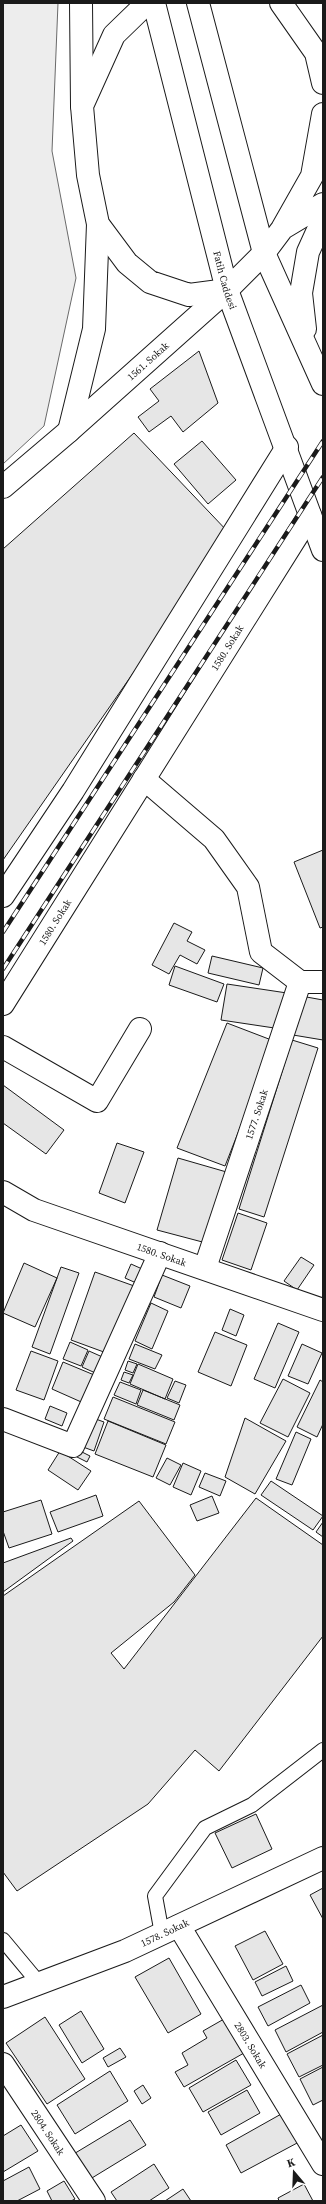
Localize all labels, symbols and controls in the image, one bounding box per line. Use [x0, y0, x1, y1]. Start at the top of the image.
street label: Fatih Caddesi [210, 249, 240, 311]
street label: 1561. Sokak [124, 339, 172, 383]
street label: 1580. Sokak [208, 622, 247, 673]
street label: 1580. Sokak [36, 896, 75, 948]
street label: 1577. Sokak [242, 1087, 271, 1141]
street label: 1580. Sokak [135, 1240, 189, 1269]
street label: 1578. Sokak [138, 1916, 191, 1950]
street label: 2803. Sokak [232, 2020, 270, 2071]
street label: 2804. Sokak [28, 2107, 68, 2158]
north arrow [274, 2152, 314, 2192]
text: K [285, 2155, 297, 2171]

